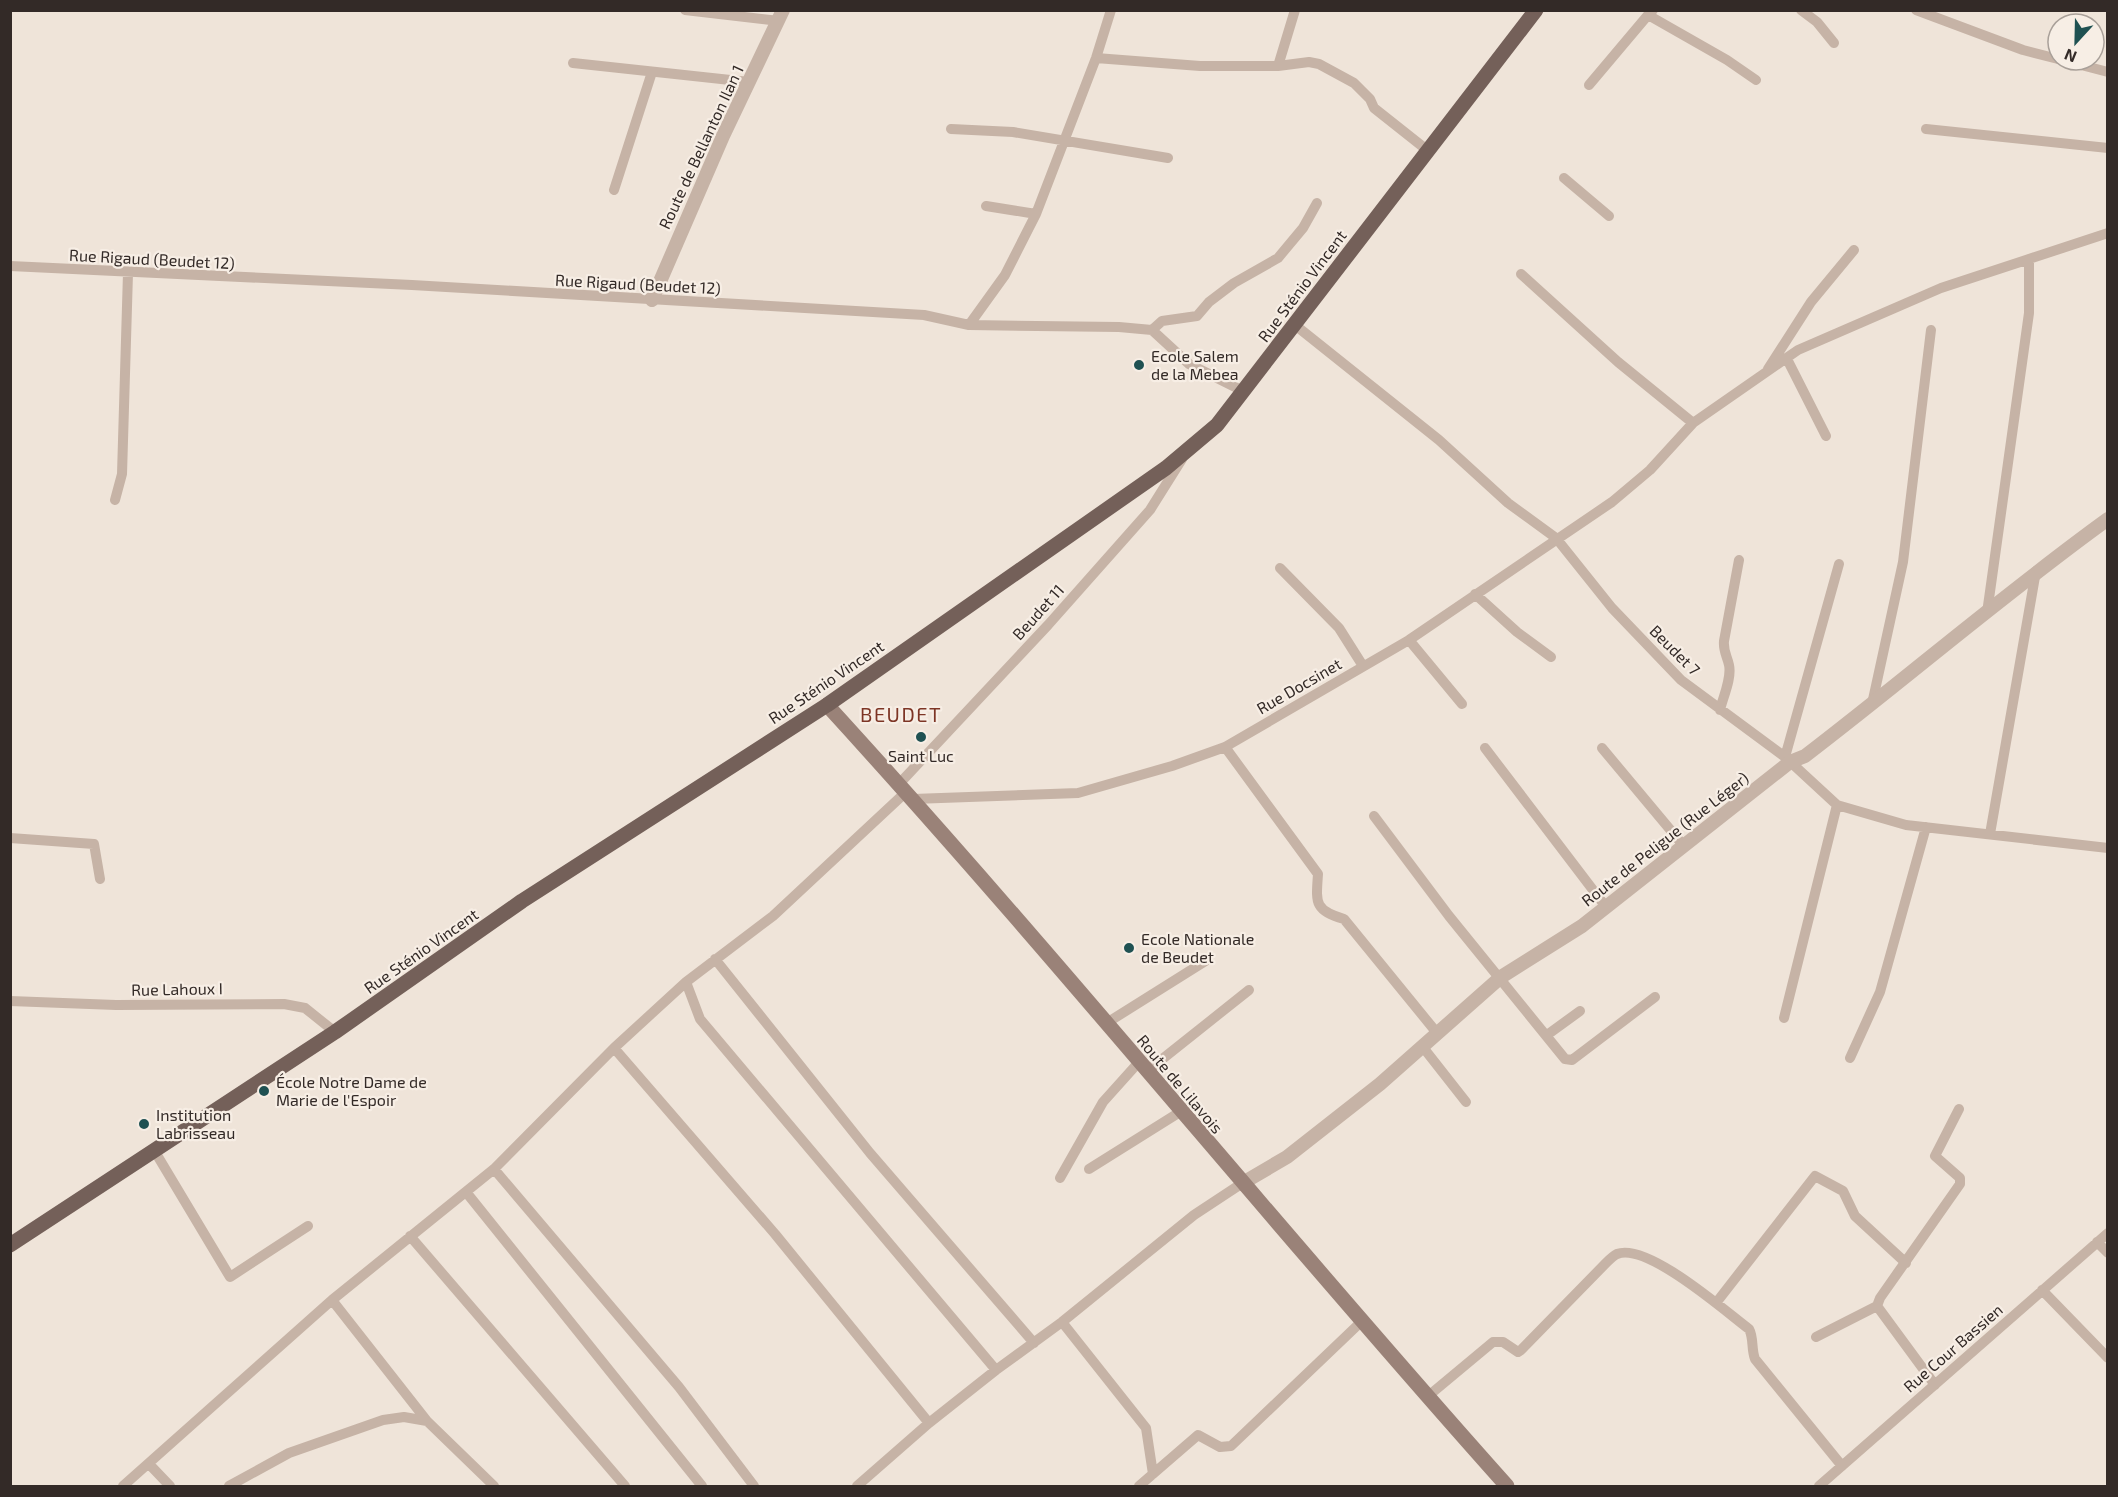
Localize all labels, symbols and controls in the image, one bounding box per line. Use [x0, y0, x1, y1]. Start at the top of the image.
north arrow [2046, 12, 2106, 72]
text: N [2061, 45, 2079, 67]
street label: Route de Bellanton Ilan 1 [654, 62, 747, 232]
street label: Rue Sténio Vincent [1253, 226, 1350, 345]
street label: Rue Rigaud (Beudet 12) [69, 245, 235, 272]
street label: Rue Rigaud (Beudet 12) [555, 270, 721, 297]
place label: Ecole Salem de la Mebea [1151, 346, 1239, 383]
marker: Ecole Salem de la Mebea [1132, 358, 1146, 372]
street label: Beudet 11 [1008, 580, 1067, 643]
street label: Beudet 7 [1646, 621, 1704, 679]
street label: Rue Sténio Vincent [764, 636, 887, 727]
street label: Rue Docsinet [1253, 654, 1345, 717]
district label: BEUDET [860, 702, 942, 726]
marker: Saint Luc [914, 730, 928, 744]
place label: Saint Luc [888, 746, 954, 765]
street label: Route de Peligue (Rue Léger) [1577, 768, 1752, 910]
street label: Rue Sténio Vincent [360, 904, 481, 997]
place label: Ecole Nationale de Beudet [1141, 929, 1254, 966]
marker: Ecole Nationale de Beudet [1122, 941, 1136, 955]
street label: Rue Lahoux I [131, 978, 223, 999]
street label: Route de Lilavois [1134, 1030, 1227, 1137]
place label: École Notre Dame de Marie de l'Espoir [276, 1072, 427, 1109]
marker: École Notre Dame de Marie de l'Espoir [257, 1084, 271, 1098]
place label: Institution Labrisseau [156, 1105, 235, 1142]
marker: Institution Labrisseau [137, 1117, 151, 1131]
street label: Rue Cour Bassien [1899, 1299, 2006, 1396]

